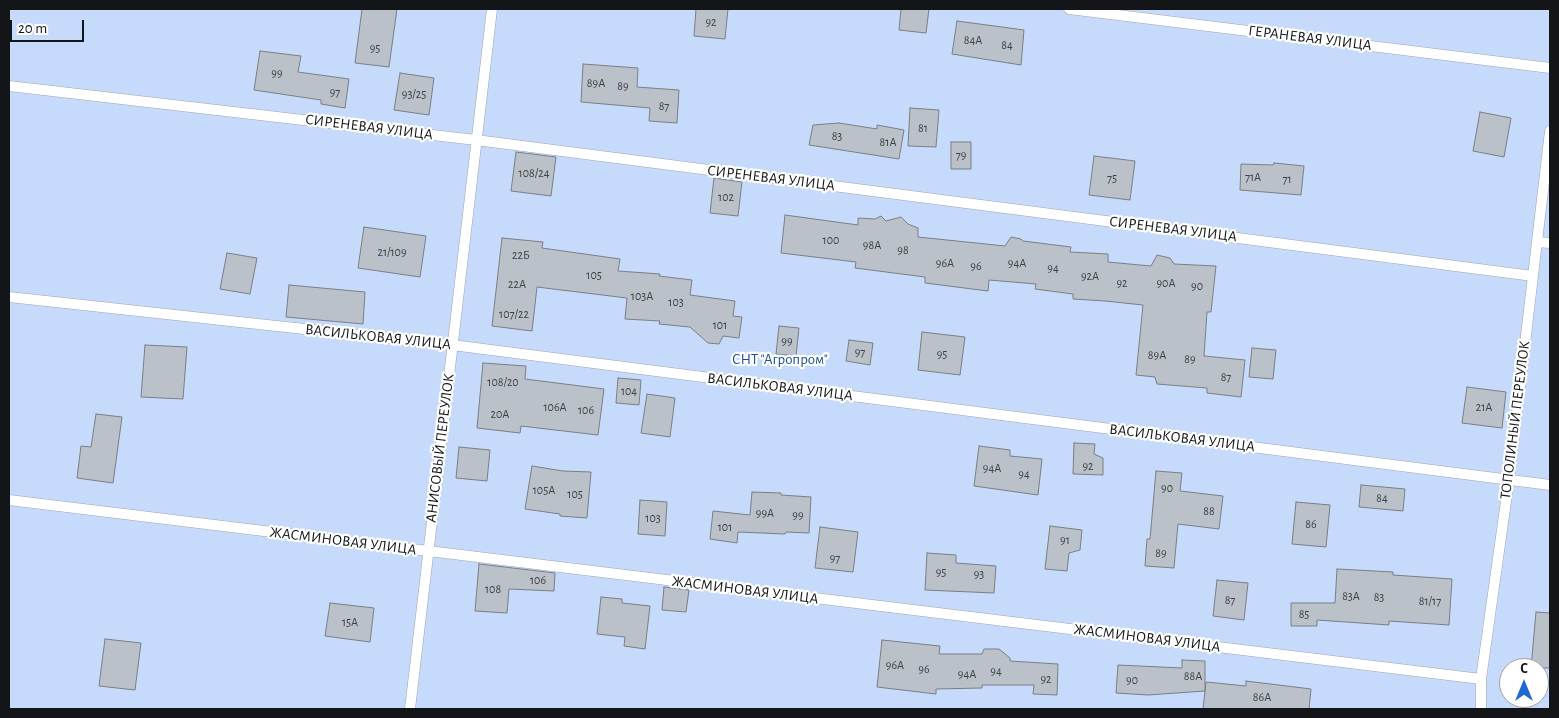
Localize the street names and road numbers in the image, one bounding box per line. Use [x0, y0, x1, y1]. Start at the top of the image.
street label: ГЕРАНЕВАЯ УЛИЦА [1247, 22, 1373, 54]
street label: СИРЕНЕВАЯ УЛИЦА [304, 110, 434, 144]
street label: СИРЕНЕВАЯ УЛИЦА [706, 161, 836, 195]
street label: СИРЕНЕВАЯ УЛИЦА [1108, 212, 1238, 246]
street label: ВАСИЛЬКОВАЯ УЛИЦА [304, 320, 452, 354]
street label: ТОПОЛИНЫЙ ПЕРЕУЛОК [1496, 340, 1534, 500]
street label: ВАСИЛЬКОВАЯ УЛИЦА [706, 369, 854, 405]
street label: АНИСОВЫЙ ПЕРЕУЛОК [422, 372, 458, 524]
street label: ВАСИЛЬКОВАЯ УЛИЦА [1108, 420, 1256, 456]
street label: ЖАСМИНОВАЯ УЛИЦА [269, 523, 417, 559]
street label: ЖАСМИНОВАЯ УЛИЦА [671, 572, 819, 608]
street label: ЖАСМИНОВАЯ УЛИЦА [1073, 620, 1221, 656]

